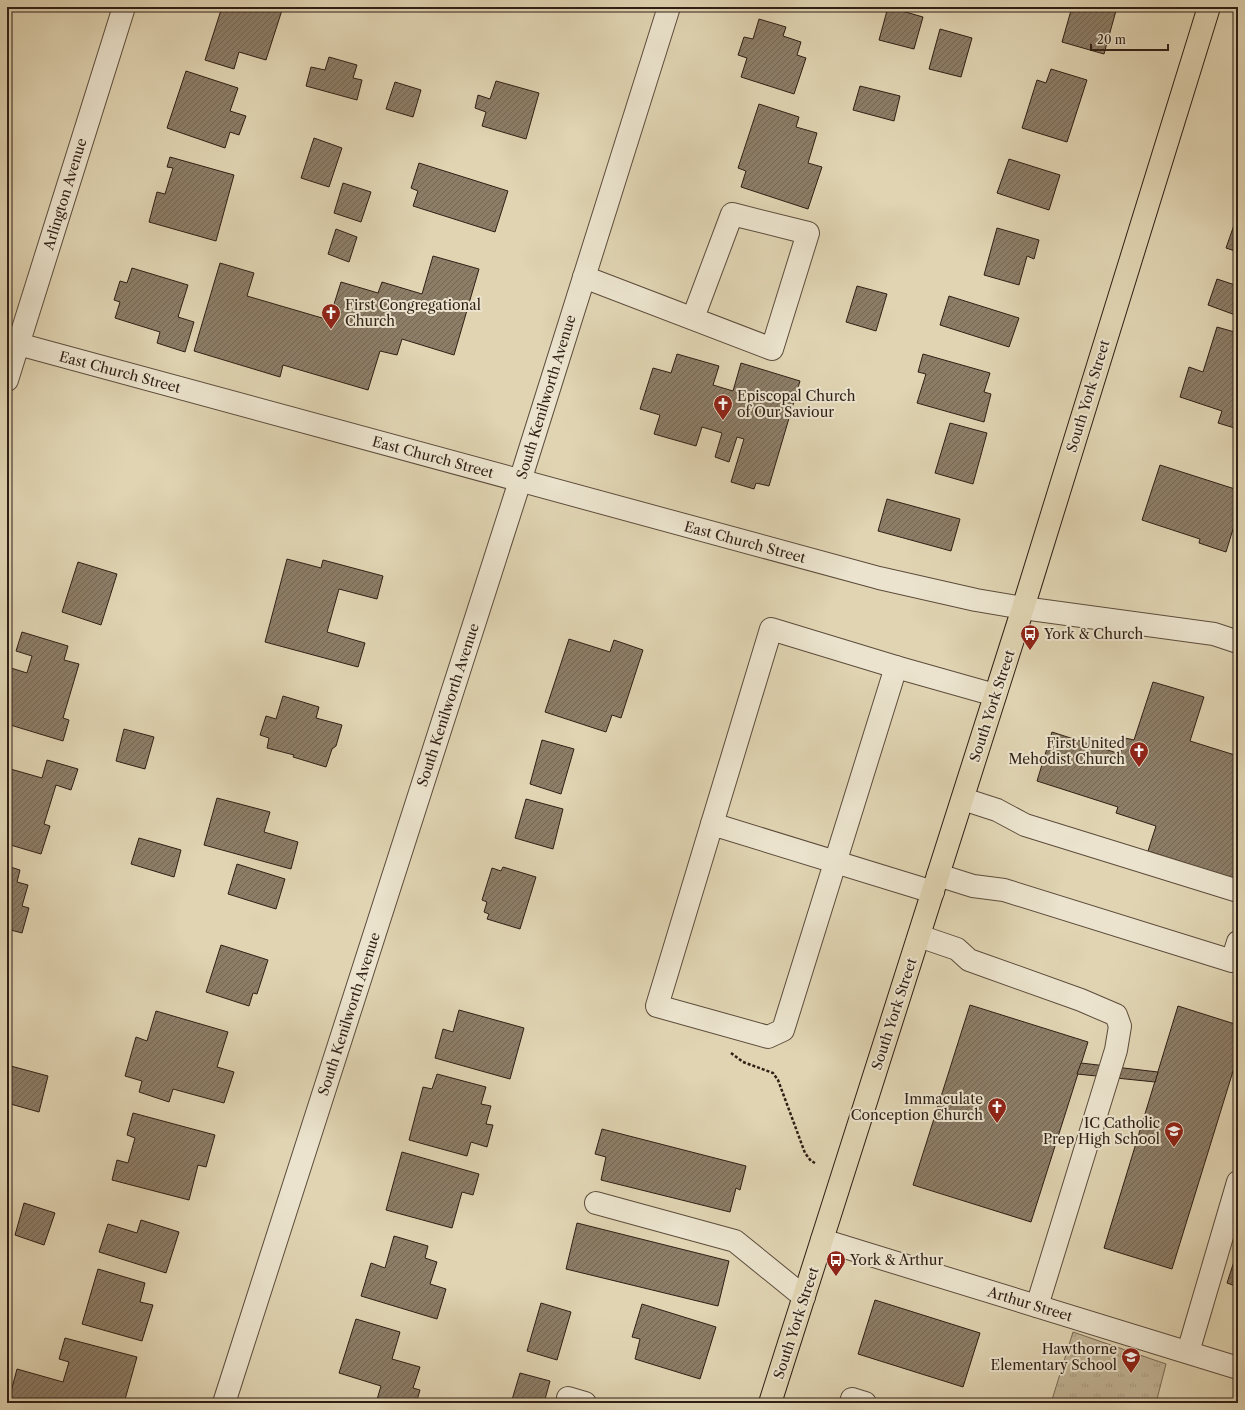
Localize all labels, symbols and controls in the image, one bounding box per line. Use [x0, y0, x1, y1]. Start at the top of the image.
scale bar [1091, 26, 1168, 52]
text: 20 m [1097, 32, 1126, 47]
street label: Arlington Avenue [39, 136, 91, 253]
place label: First Congregational Church [345, 296, 481, 330]
church icon: First Congregational Church [320, 302, 342, 330]
street label: South Kenilworth Avenue [512, 313, 580, 481]
street label: South York Street [1062, 338, 1114, 454]
street label: East Church Street [57, 347, 183, 397]
place label: Episcopal Church of Our Saviour [737, 387, 856, 421]
church icon: Episcopal Church of Our Saviour [712, 393, 734, 421]
street label: East Church Street [370, 432, 496, 482]
street label: East Church Street [682, 517, 808, 567]
street label: South Kenilworth Avenue [413, 621, 483, 789]
bus stop icon: York & Church [1019, 623, 1041, 651]
place label: York & Church [1043, 625, 1144, 643]
street label: South York Street [965, 648, 1019, 764]
place label: First United Mehodist Church [1009, 734, 1125, 768]
church icon: First United Mehodist Church [1128, 740, 1150, 768]
street label: South Kenilworth Avenue [314, 930, 384, 1098]
street label: South York Street [867, 956, 921, 1072]
place label: Immaculate Conception Church [851, 1090, 983, 1124]
church icon: Immaculate Conception Church [986, 1096, 1008, 1124]
place label: IC Catholic Prep High School [1043, 1114, 1160, 1148]
school or university icon: IC Catholic Prep High School [1163, 1120, 1185, 1148]
bus stop icon: York & Arthur [825, 1249, 847, 1277]
place label: York & Arthur [849, 1251, 943, 1269]
street label: South York Street [769, 1265, 823, 1381]
street label: Arthur Street [985, 1282, 1075, 1325]
place label: Hawthorne Elementary School [991, 1340, 1117, 1374]
school or university icon: Hawthorne Elementary School [1120, 1346, 1142, 1374]

